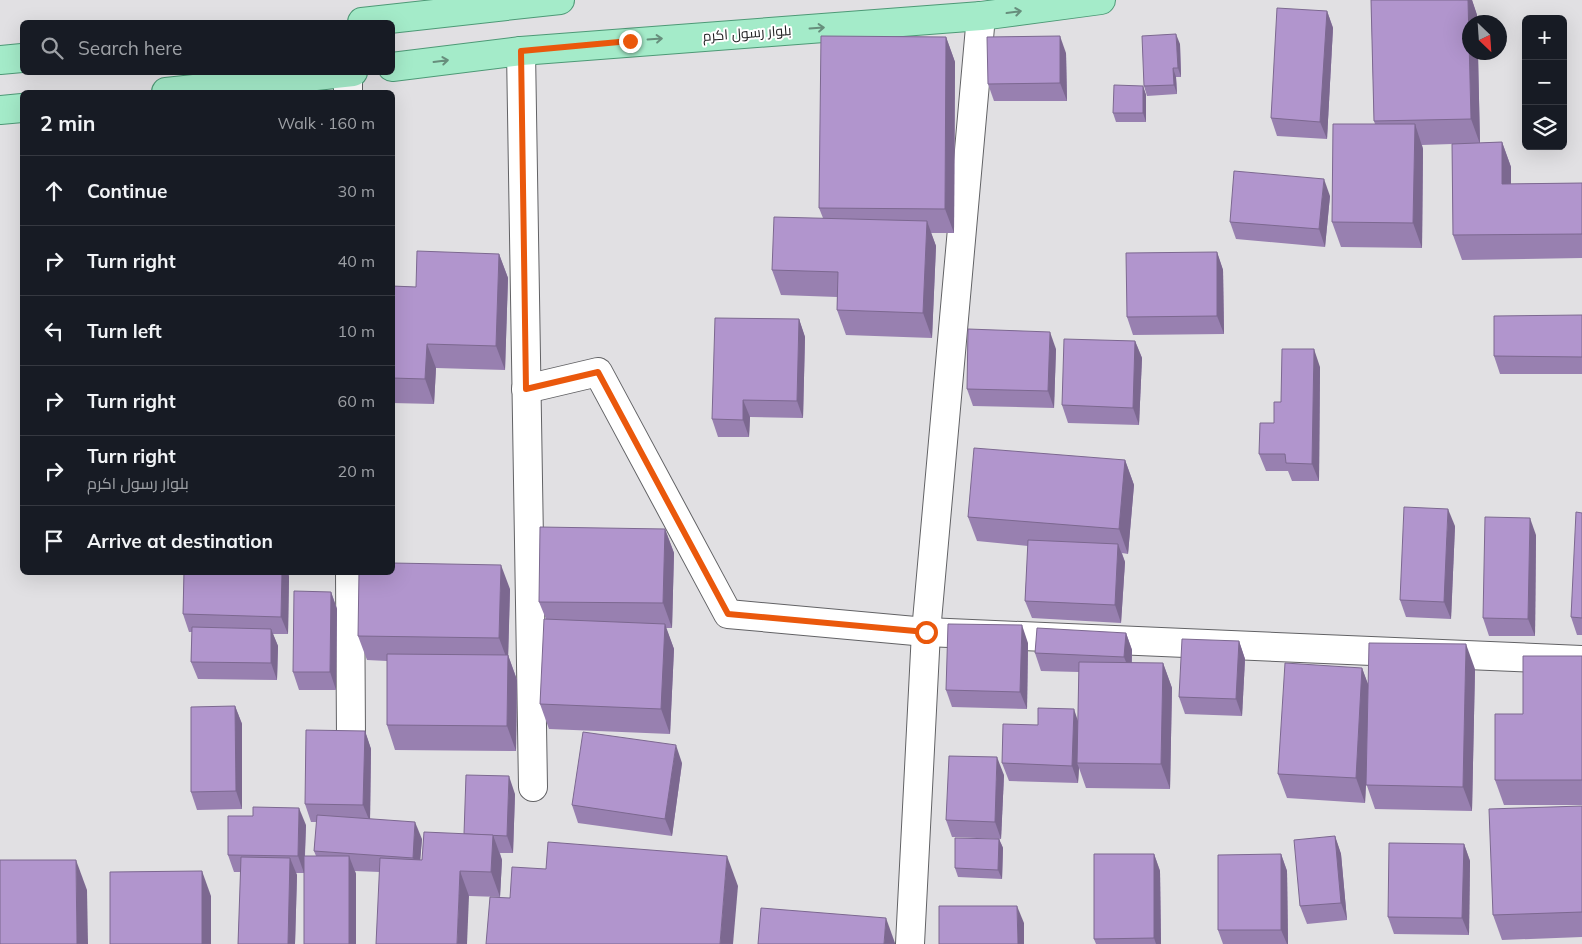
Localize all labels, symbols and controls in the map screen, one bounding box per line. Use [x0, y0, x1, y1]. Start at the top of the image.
one-way arrow [1005, 6, 1021, 16]
north arrow [1462, 15, 1507, 60]
map controls [1522, 15, 1567, 150]
button: + [1522, 15, 1567, 60]
search box [20, 20, 395, 75]
street label: بلوار رسول اکرم [702, 21, 792, 46]
one-way arrow [808, 23, 824, 32]
route end [619, 30, 642, 53]
icon: search [38, 34, 66, 62]
one-way arrow [646, 34, 662, 44]
text: Search here [78, 36, 182, 60]
one-way arrow [433, 56, 449, 66]
button: − [1522, 60, 1567, 105]
button: layers [1522, 105, 1567, 150]
text: 2 min [40, 110, 95, 136]
text: Walk · 160 m [277, 113, 375, 133]
icon: ahead [40, 177, 68, 205]
text: Continue [87, 179, 167, 203]
text: 30 m [338, 181, 375, 201]
icon: right [40, 247, 68, 275]
text: Turn right [87, 249, 176, 273]
text: 40 m [338, 251, 375, 271]
icon: left [40, 317, 68, 345]
text: Turn left [87, 319, 162, 343]
text: 10 m [338, 321, 375, 341]
icon: right [40, 387, 68, 415]
text: Turn right [87, 389, 176, 413]
text: 60 m [338, 391, 375, 411]
text: Turn right [87, 444, 176, 468]
icon: right [40, 457, 68, 485]
text: 20 m [338, 461, 375, 481]
text: بلوار رسول اکرم [87, 473, 189, 493]
icon: arrive [40, 527, 68, 555]
text: Arrive at destination [87, 529, 273, 553]
route start [915, 621, 938, 644]

